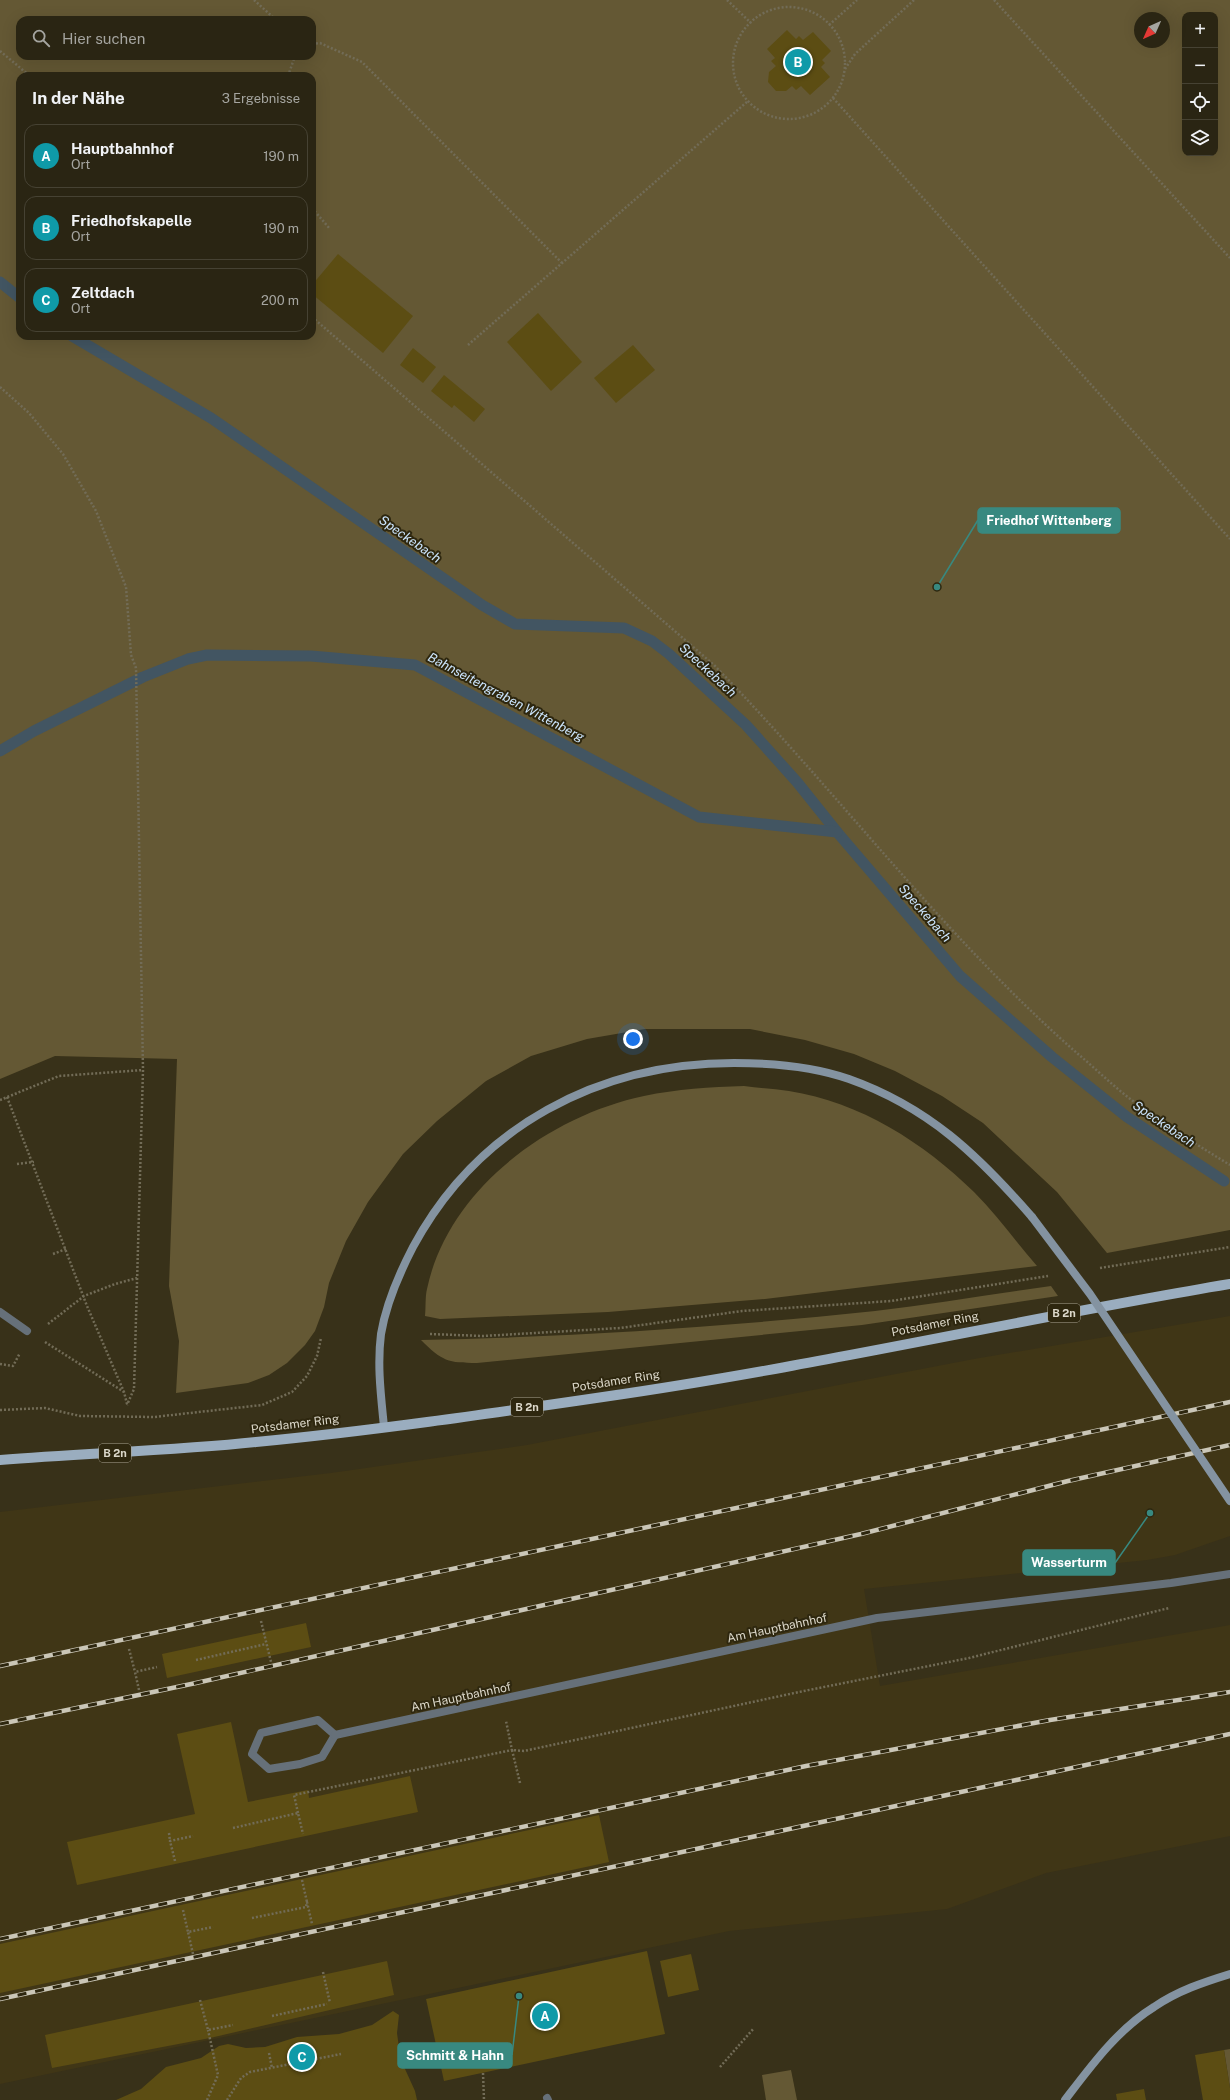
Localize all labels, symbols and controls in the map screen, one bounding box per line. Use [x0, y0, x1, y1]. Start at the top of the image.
north arrow [1134, 12, 1170, 48]
map controls [1182, 12, 1218, 156]
button: + [1182, 12, 1218, 48]
search box [16, 16, 316, 60]
icon: search [30, 27, 52, 49]
text: Hier suchen [62, 30, 145, 47]
pin: B [785, 47, 811, 77]
button: − [1182, 48, 1218, 84]
button: locate [1182, 84, 1218, 120]
text: In der Nähe [32, 88, 125, 108]
text: 3 Ergebnisse [222, 91, 300, 106]
button: layers [1182, 120, 1218, 156]
text: Hauptbahnhof [71, 140, 174, 157]
text: A [41, 149, 51, 164]
text: 190 m [263, 149, 299, 164]
text: Ort [71, 157, 90, 172]
text: Friedhofskapelle [71, 212, 192, 229]
text: B [42, 221, 50, 236]
text: 190 m [263, 221, 299, 236]
text: Ort [71, 229, 90, 244]
text: Zeltdach [71, 284, 135, 301]
text: C [41, 293, 51, 308]
text: 200 m [261, 293, 299, 308]
text: Ort [71, 301, 90, 316]
callout: Friedhof Wittenberg [978, 508, 1120, 533]
water label: Speckebach [376, 512, 444, 566]
text: Friedhof Wittenberg [986, 513, 1112, 528]
water label: Speckebach [677, 640, 739, 700]
water label: Bahnseitengraben Wittenberg [425, 649, 587, 745]
water label: Speckebach [896, 881, 954, 945]
your location [623, 1029, 643, 1049]
water label: Speckebach [1130, 1098, 1198, 1150]
road number: B 2n [1048, 1304, 1080, 1322]
street label: Potsdamer Ring [890, 1309, 980, 1339]
street label: Potsdamer Ring [571, 1367, 661, 1395]
road number: B 2n [511, 1398, 543, 1416]
street label: Potsdamer Ring [250, 1412, 340, 1436]
road number: B 2n [99, 1444, 131, 1462]
callout: Wasserturm [1023, 1550, 1115, 1575]
text: Wasserturm [1031, 1555, 1107, 1570]
street label: Am Hauptbahnhof [726, 1611, 829, 1645]
street label: Am Hauptbahnhof [410, 1680, 513, 1714]
pin: A [532, 2001, 558, 2031]
pin: C [289, 2042, 315, 2072]
callout: Schmitt & Hahn [398, 2043, 512, 2068]
text: Schmitt & Hahn [406, 2048, 504, 2063]

